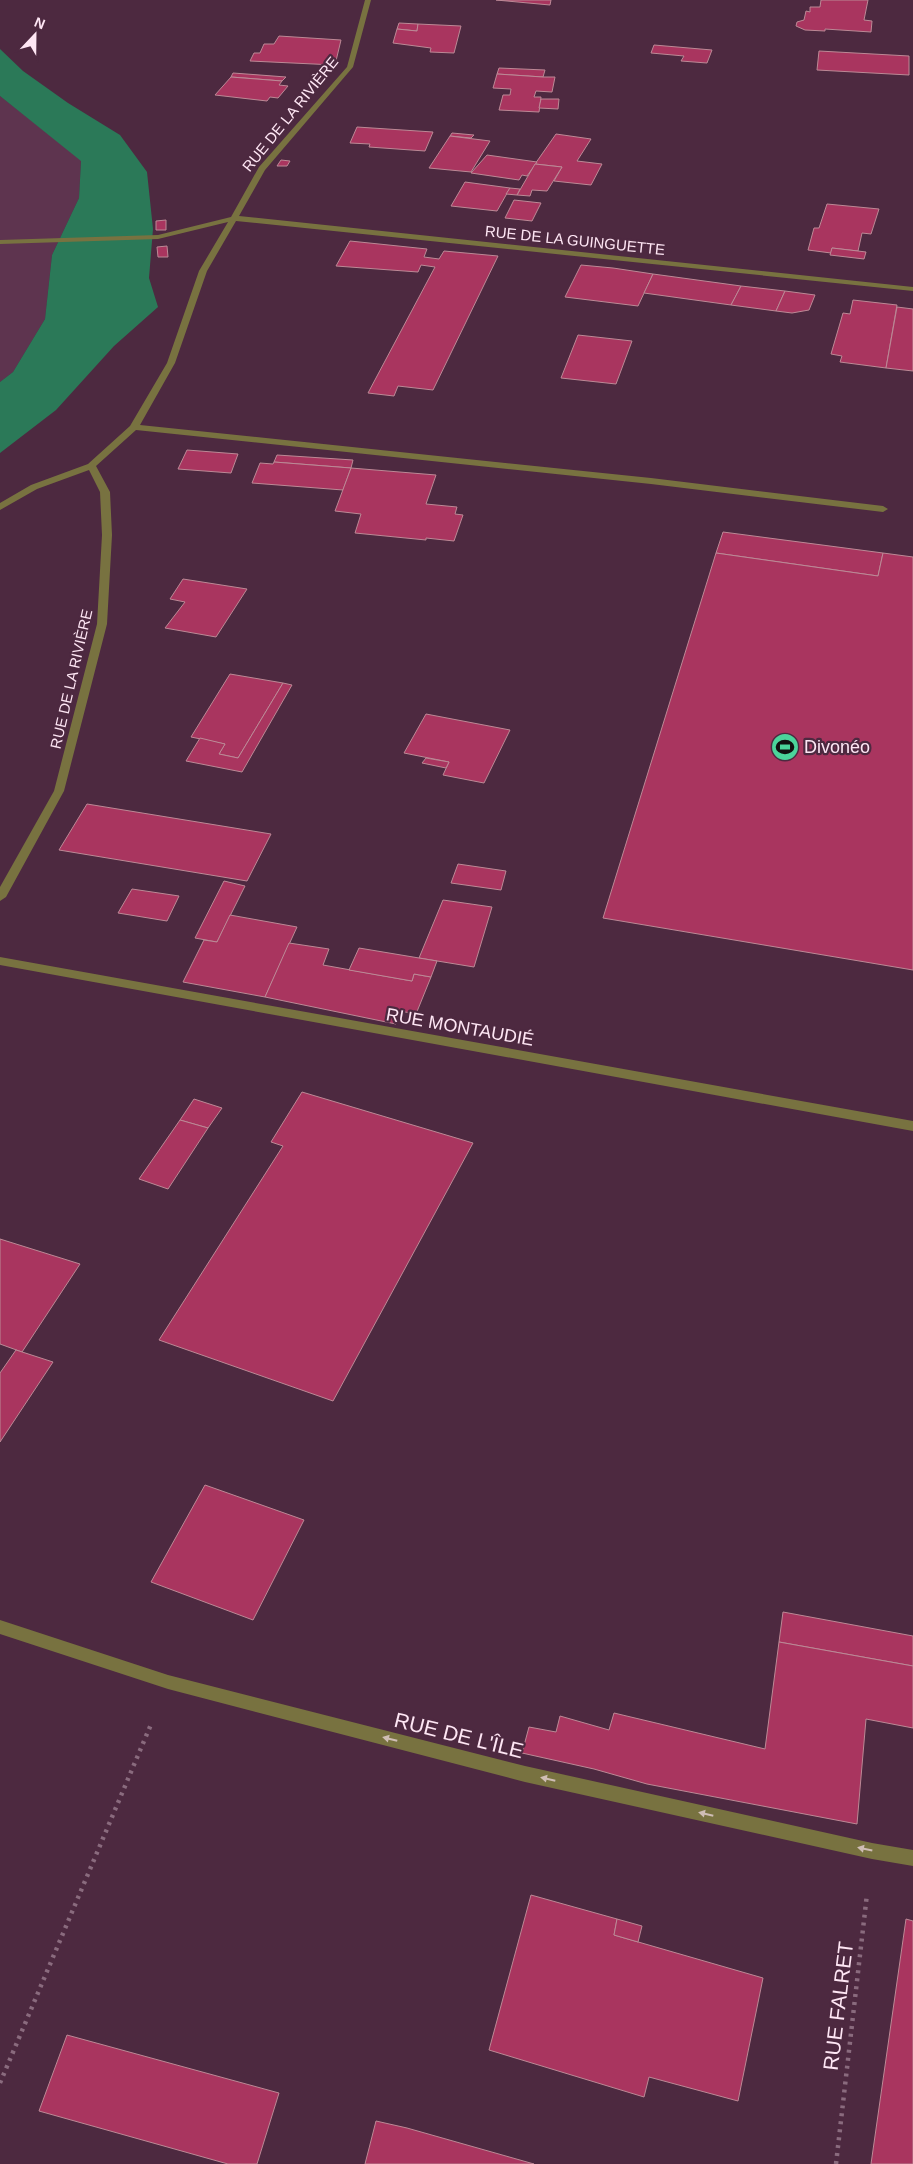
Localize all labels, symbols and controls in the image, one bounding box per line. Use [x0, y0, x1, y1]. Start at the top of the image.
north arrow [10, 10, 60, 60]
text: N [32, 14, 48, 32]
street label: RUE DE LA RIVIÈRE [239, 53, 341, 175]
street label: RUE DE LA GUINGUETTE [484, 222, 666, 258]
street label: RUE DE LA RIVIÈRE [47, 608, 95, 750]
sports icon: Divonéo [770, 732, 800, 762]
place label: Divonéo [804, 737, 870, 757]
street label: RUE MONTAUDIÉ [385, 1004, 535, 1050]
street label: RUE DE L'ÎLE [392, 1708, 526, 1762]
one-way arrow [383, 1735, 398, 1743]
one-way arrow [540, 1775, 555, 1783]
one-way arrow [699, 1810, 714, 1818]
one-way arrow [857, 1845, 873, 1853]
street label: RUE FALRET [819, 1940, 857, 2072]

